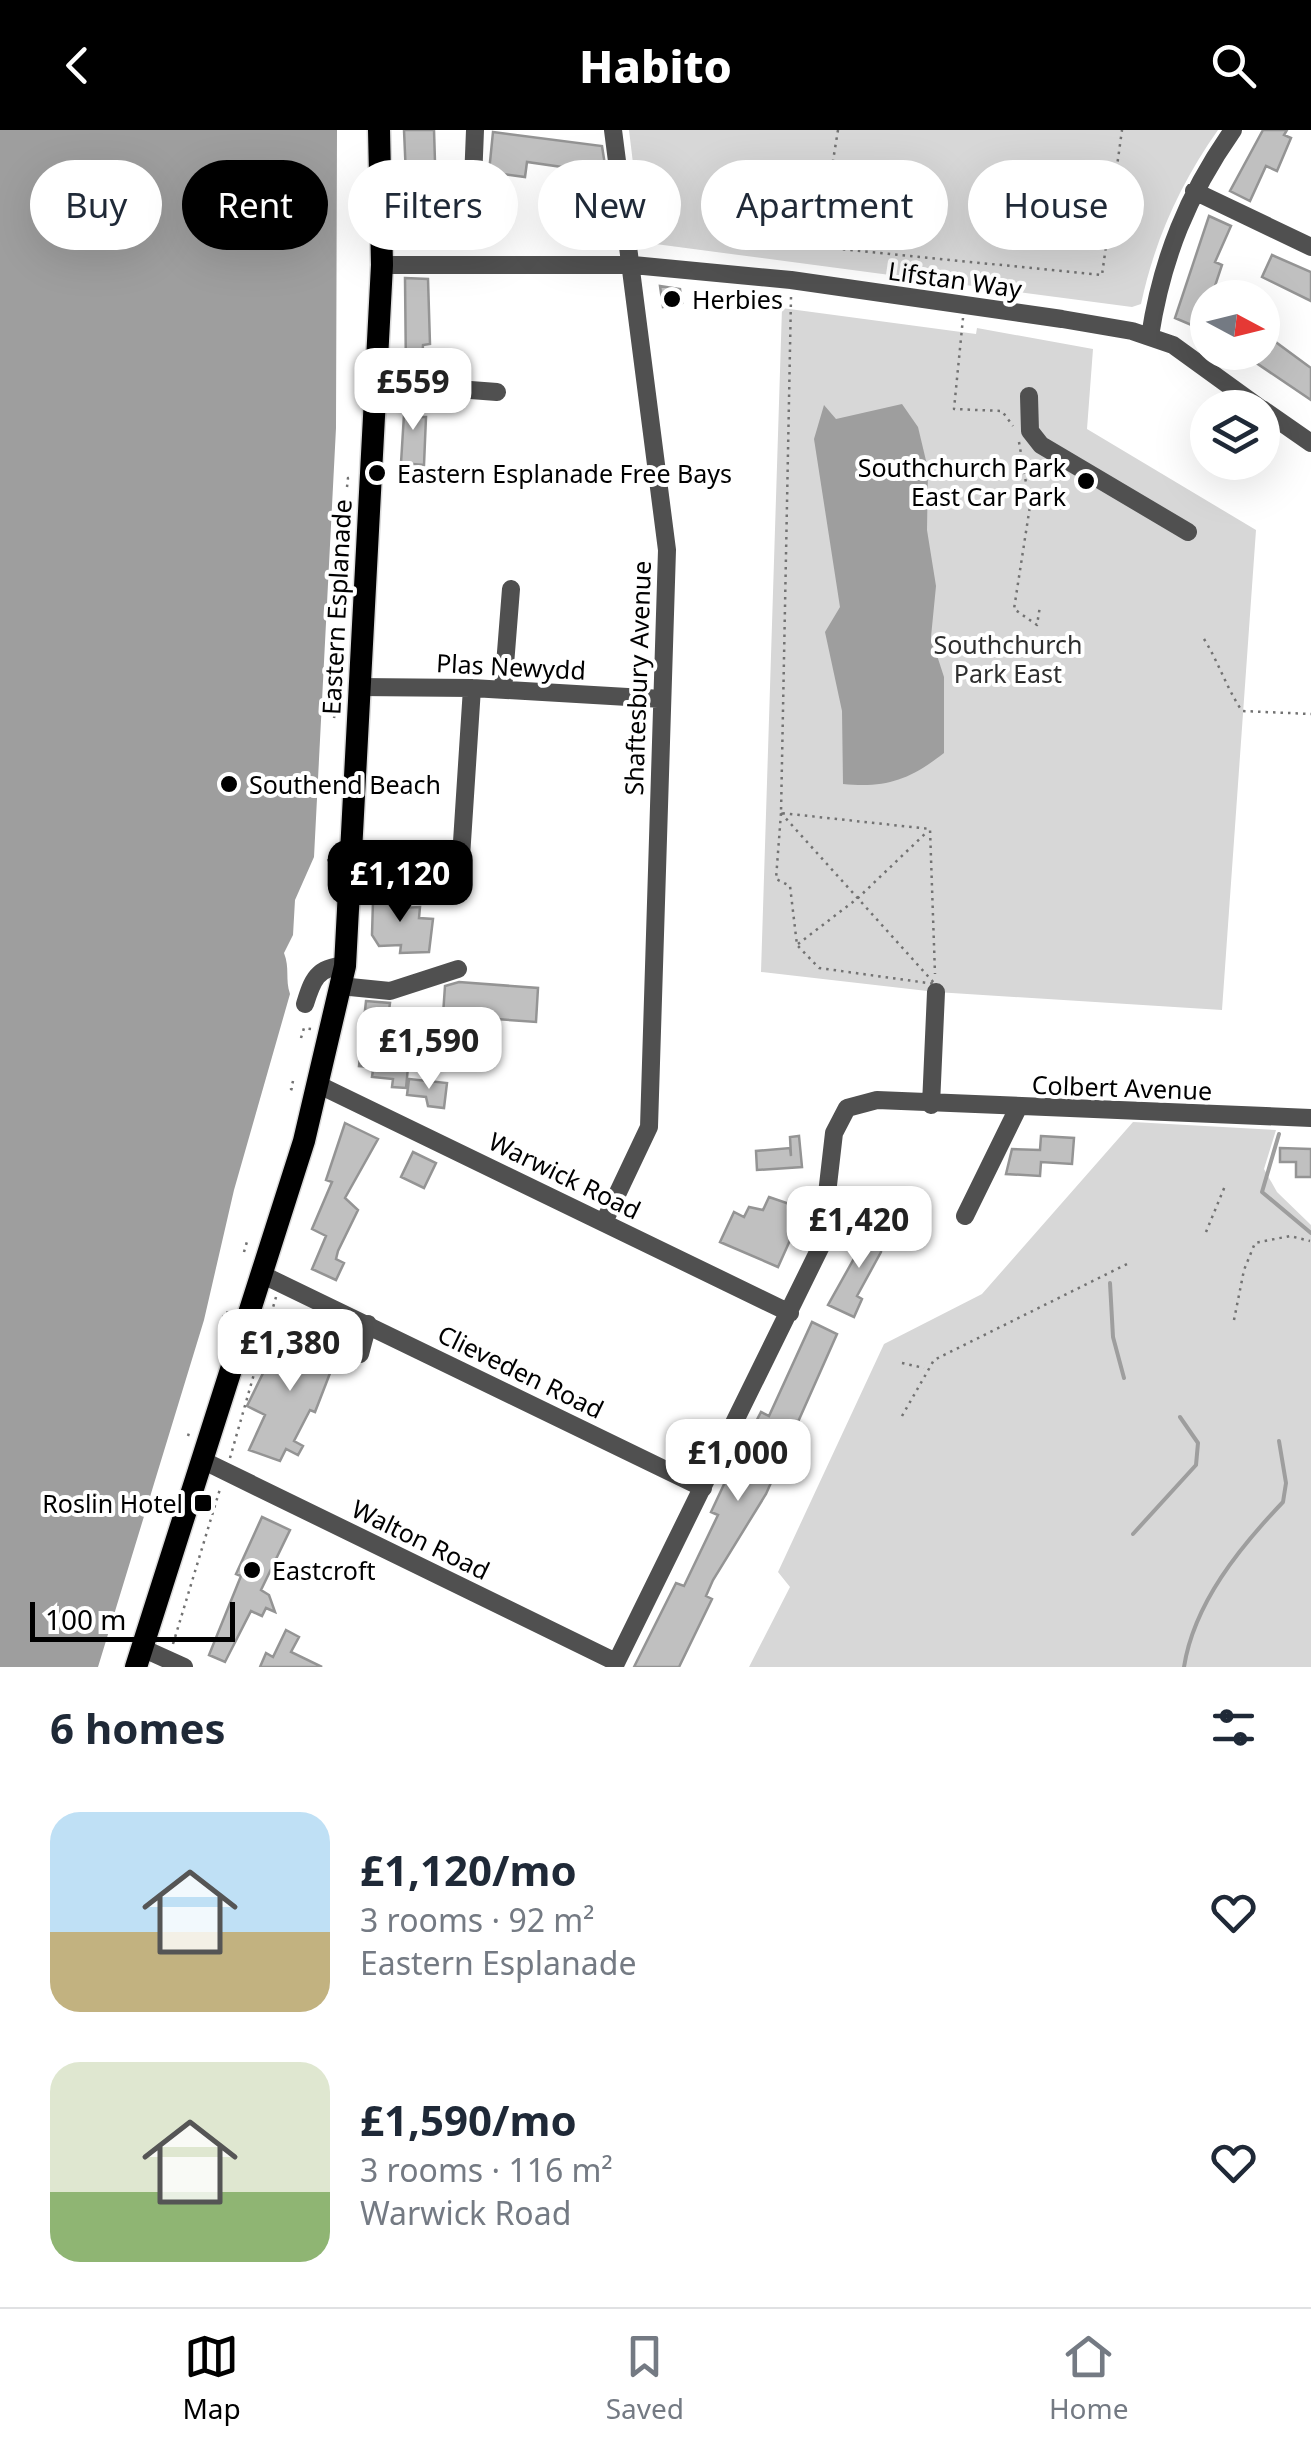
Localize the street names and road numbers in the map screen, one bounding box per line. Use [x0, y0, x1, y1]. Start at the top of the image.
street label: Lifstan Way [886, 253, 1024, 305]
street label: Eastern Esplanade [313, 498, 359, 716]
street label: Shaftesbury Avenue [616, 560, 658, 796]
street label: Plas Newydd [435, 645, 587, 687]
street label: Colbert Avenue [1031, 1067, 1213, 1107]
street label: Warwick Road [483, 1124, 647, 1226]
street label: Clieveden Road [432, 1316, 610, 1426]
street label: Walton Road [346, 1491, 496, 1587]

